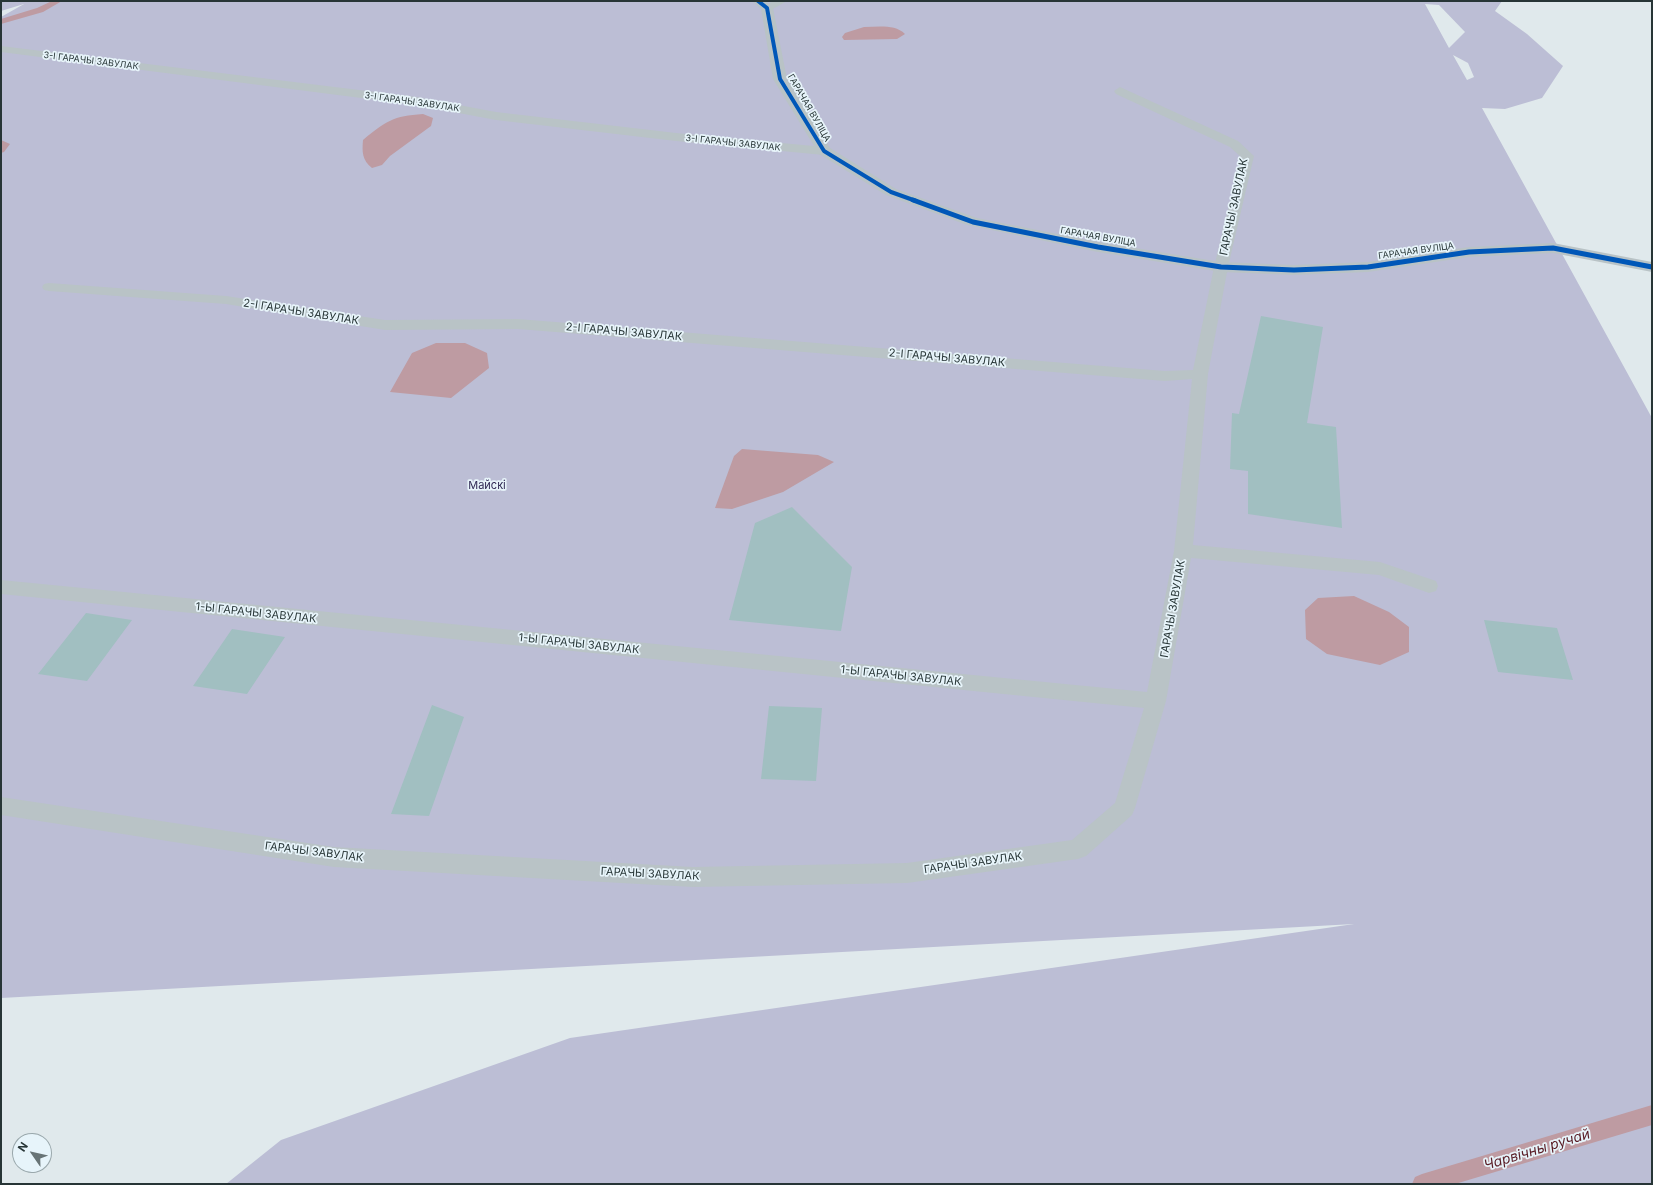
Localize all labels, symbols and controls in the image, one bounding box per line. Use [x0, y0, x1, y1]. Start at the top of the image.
street label: 3-І ГАРАЧЫ ЗАВУЛАК [43, 50, 139, 72]
street label: ГАРАЧАЯ ВУЛІЦА [785, 72, 833, 144]
street label: 3-І ГАРАЧЫ ЗАВУЛАК [364, 90, 460, 114]
street label: 3-І ГАРАЧЫ ЗАВУЛАК [685, 133, 781, 153]
street label: ГАРАЧЫ ЗАВУЛАК [1217, 157, 1251, 257]
street label: ГАРАЧАЯ ВУЛІЦА [1060, 225, 1136, 249]
street label: ГАРАЧАЯ ВУЛІЦА [1378, 240, 1454, 262]
street label: 2-І ГАРАЧЫ ЗАВУЛАК [242, 296, 360, 328]
street label: 2-І ГАРАЧЫ ЗАВУЛАК [565, 320, 683, 344]
street label: 2-І ГАРАЧЫ ЗАВУЛАК [888, 346, 1006, 370]
park label: Майскі [468, 479, 506, 493]
street label: ГАРАЧЫ ЗАВУЛАК [1158, 559, 1188, 659]
street label: 1-Ы ГАРАЧЫ ЗАВУЛАК [195, 600, 317, 626]
street label: 1-Ы ГАРАЧЫ ЗАВУЛАК [518, 631, 640, 657]
street label: 1-Ы ГАРАЧЫ ЗАВУЛАК [840, 663, 962, 689]
street label: ГАРАЧЫ ЗАВУЛАК [264, 839, 364, 865]
street label: ГАРАЧЫ ЗАВУЛАК [923, 850, 1023, 876]
street label: ГАРАЧЫ ЗАВУЛАК [600, 865, 700, 883]
water label: Чарвічны ручай [1482, 1126, 1592, 1174]
north arrow [12, 1133, 52, 1173]
text: N [15, 1139, 31, 1154]

